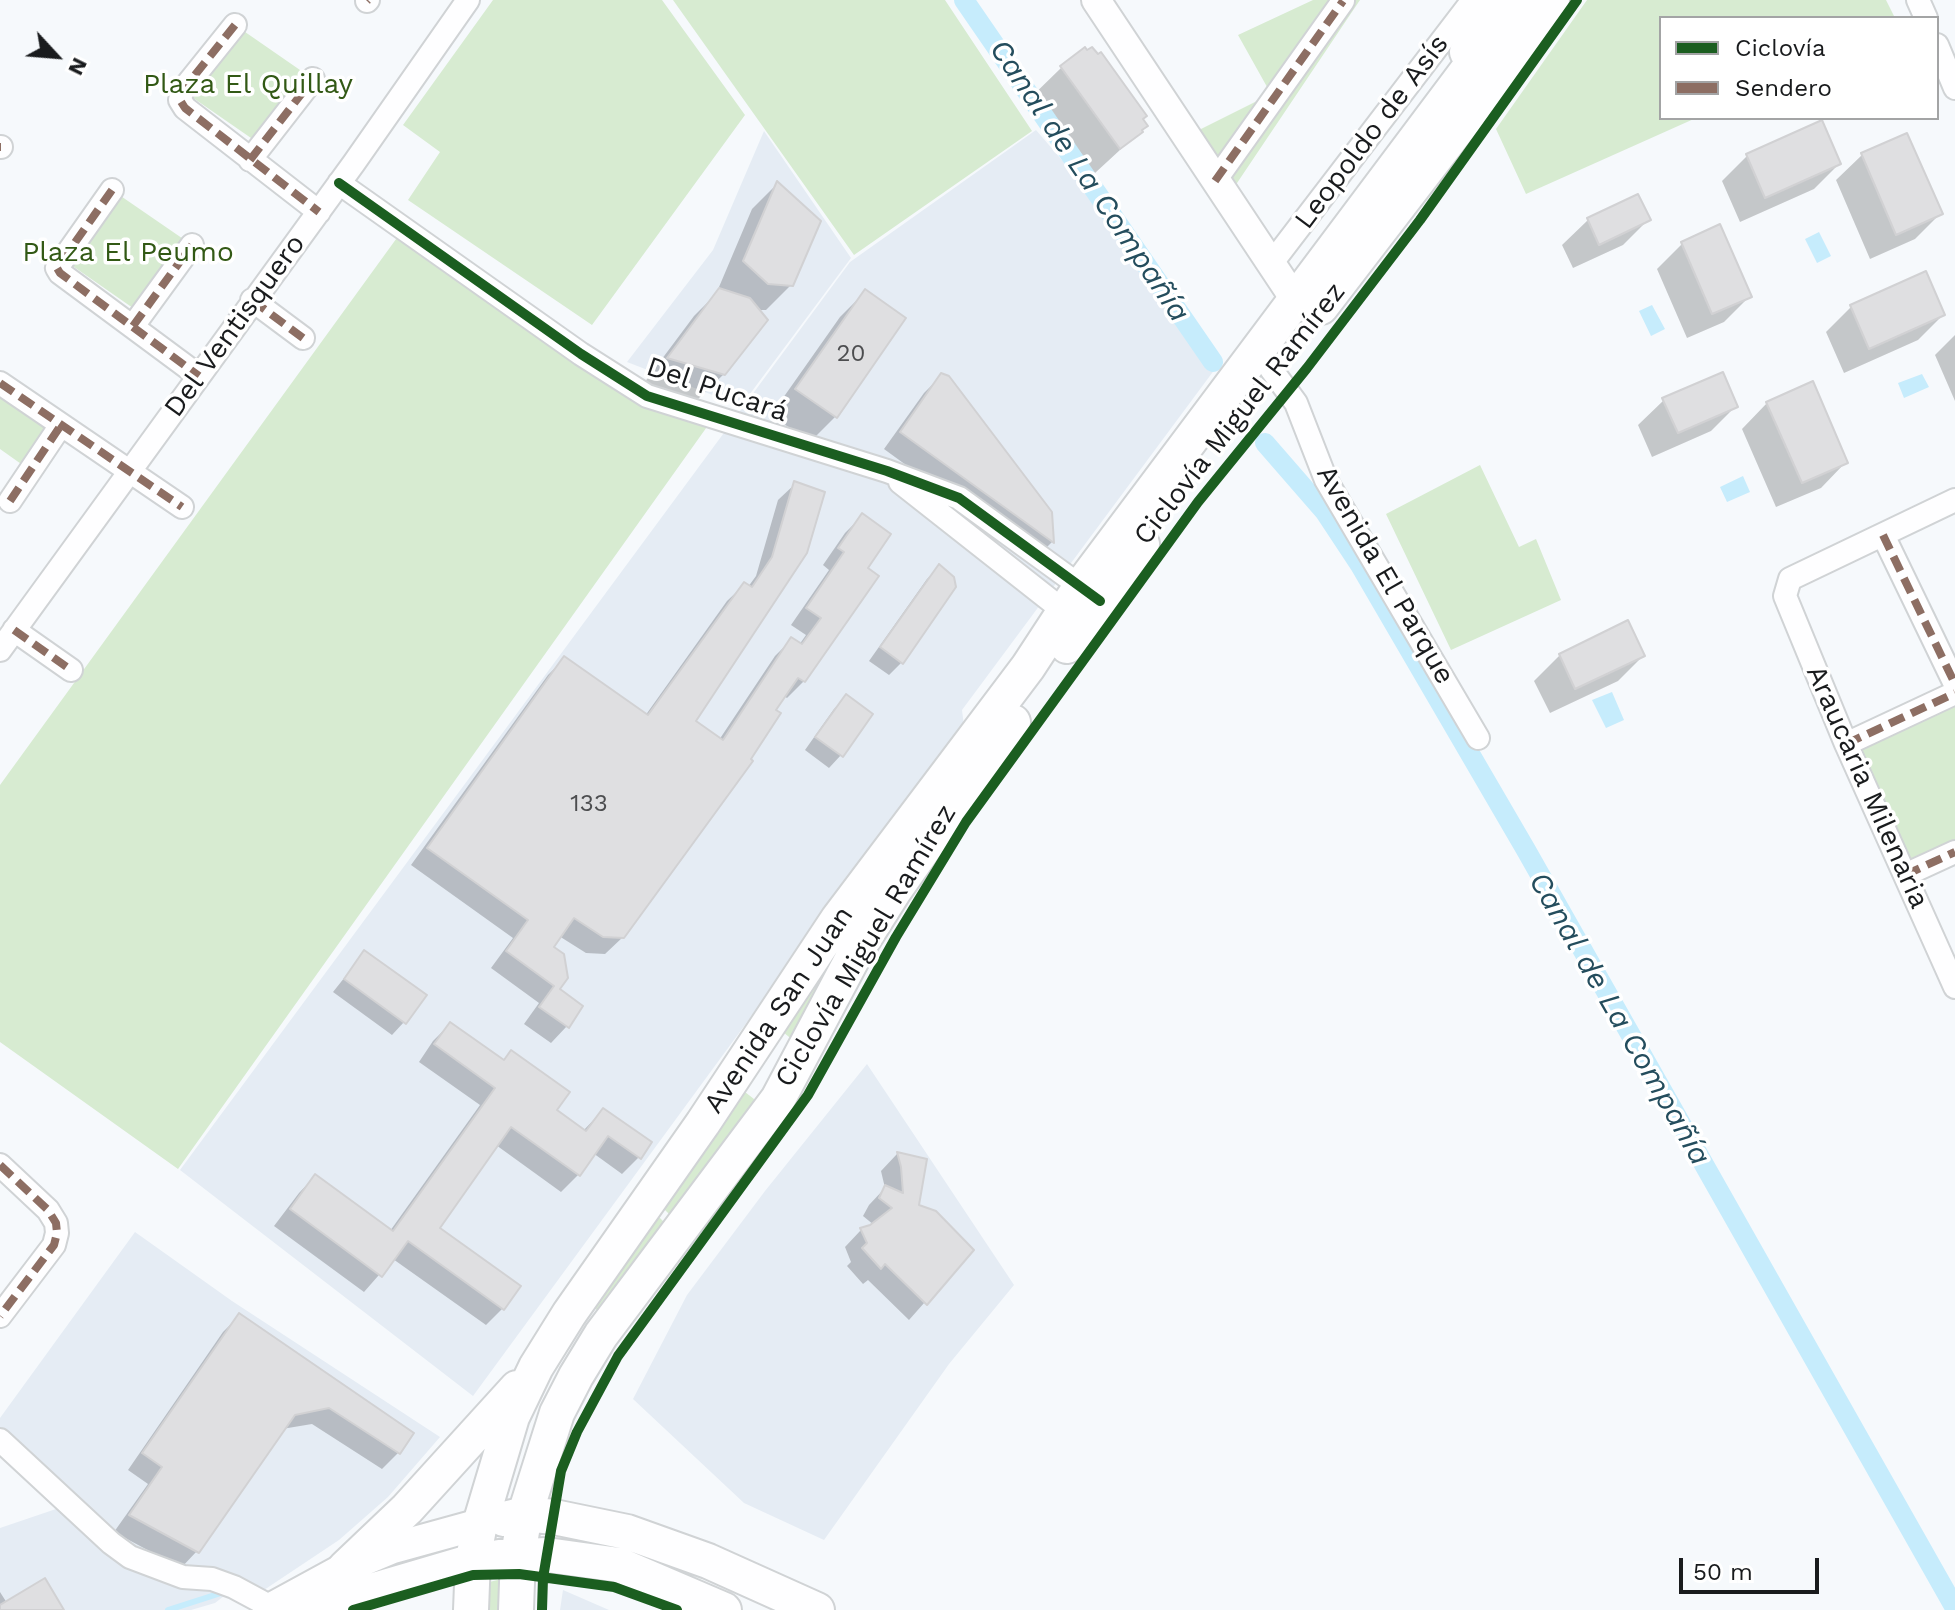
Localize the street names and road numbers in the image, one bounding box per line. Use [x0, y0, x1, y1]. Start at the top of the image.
street label: Leopoldo de Asís [1288, 28, 1456, 236]
street label: Del Ventisquero [158, 228, 312, 424]
street label: Ciclovía Miguel Ramírez [1127, 276, 1353, 552]
street label: Del Pucará [642, 350, 792, 430]
street label: Avenida El Parque [1309, 460, 1461, 690]
street label: Araucaria Milenaria [1798, 660, 1936, 914]
street label: Ciclovía Miguel Ramírez [768, 799, 964, 1093]
street label: Avenida San Juan [697, 900, 861, 1120]

